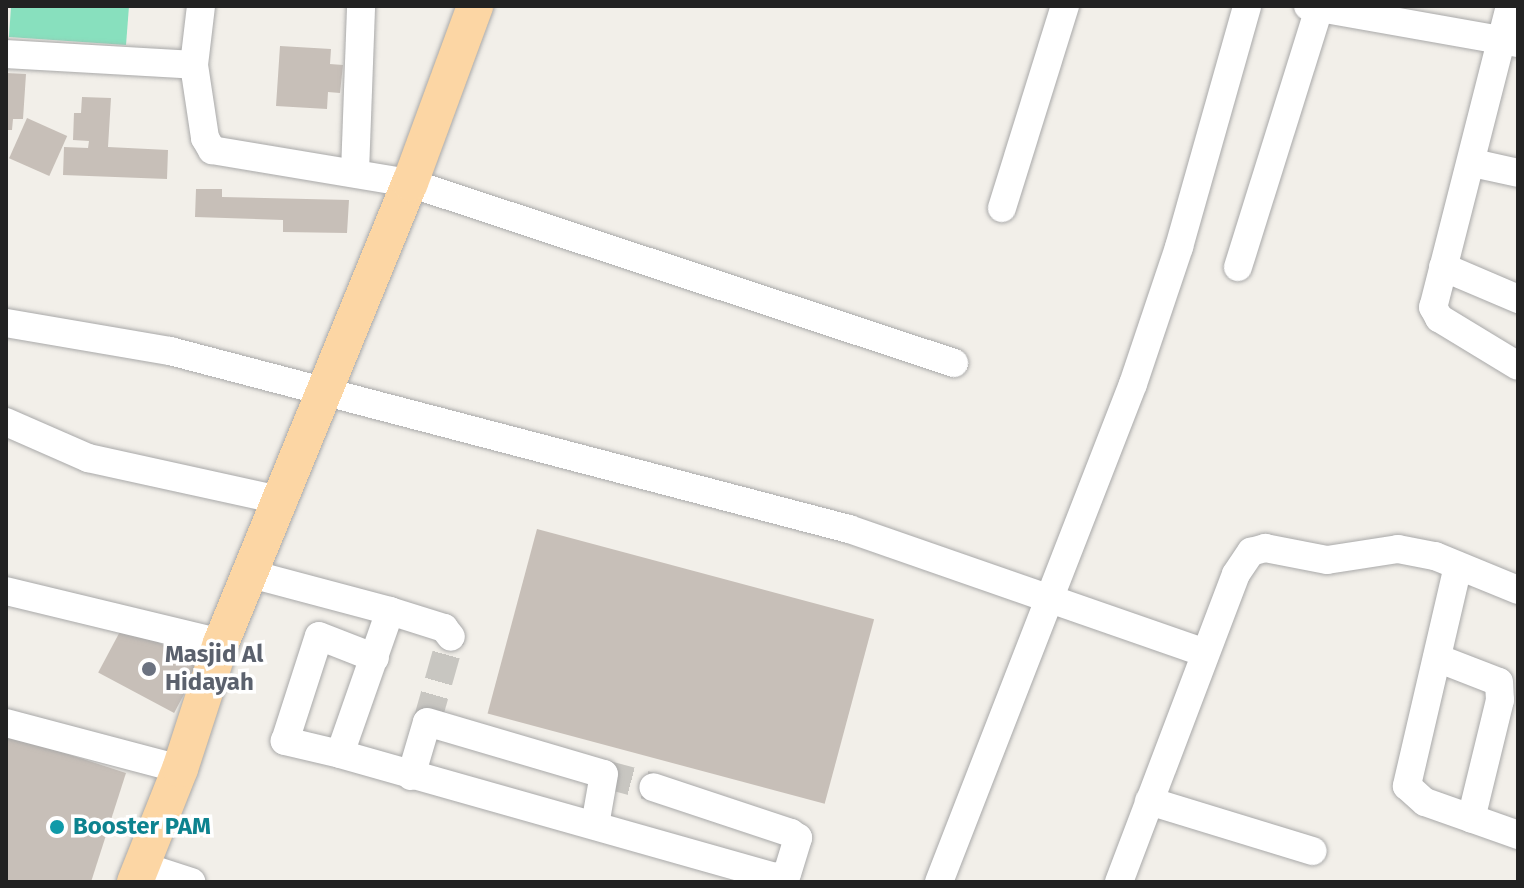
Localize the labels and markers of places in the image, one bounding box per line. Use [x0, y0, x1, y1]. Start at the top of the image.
place label: Masjid Al Hidayah [165, 641, 263, 697]
marker: Masjid Al Hidayah [140, 660, 158, 678]
place label: Booster PAM [73, 813, 211, 841]
marker: Booster PAM [48, 818, 66, 836]

